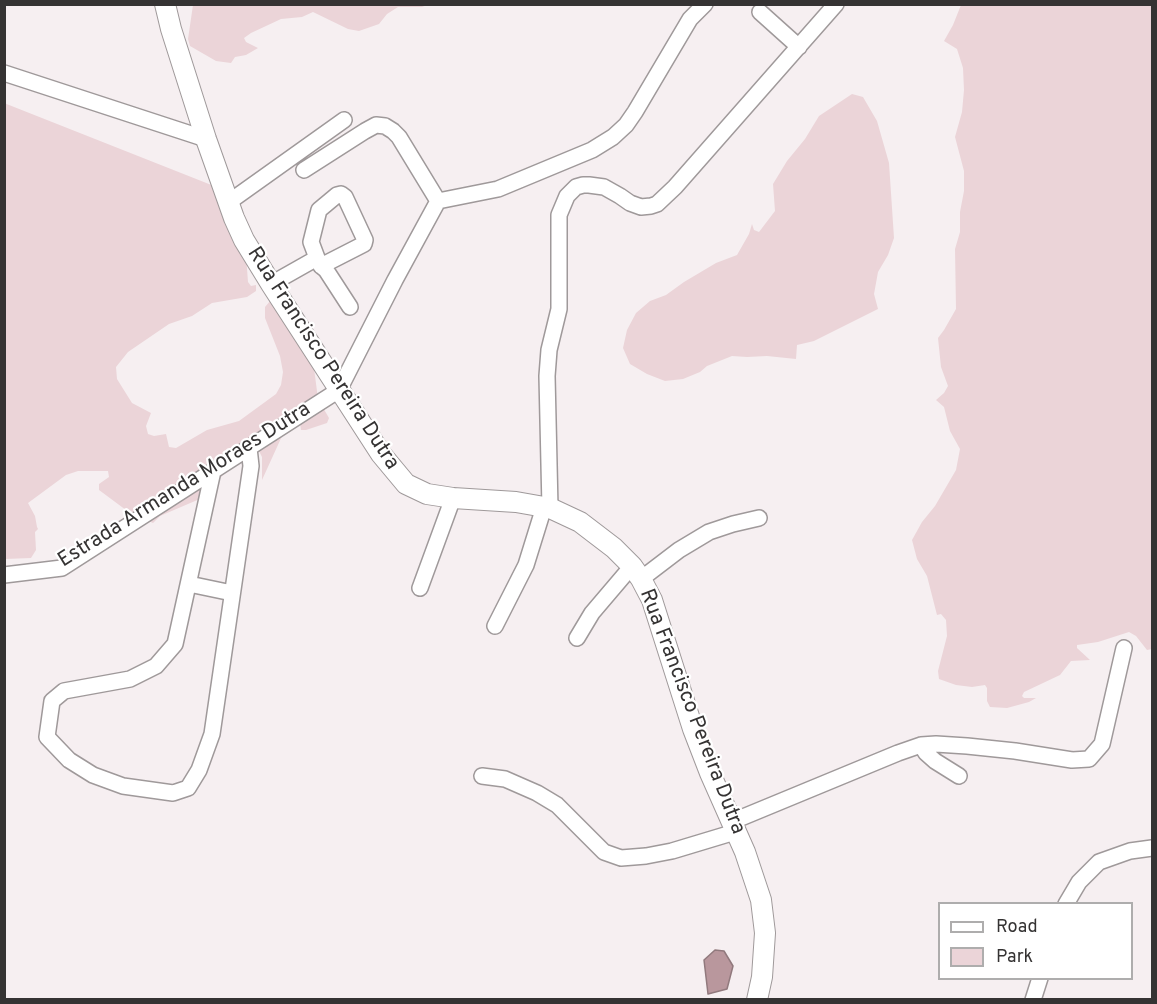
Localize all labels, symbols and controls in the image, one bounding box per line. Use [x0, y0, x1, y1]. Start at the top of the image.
street label: Rua Francisco Pereira Dutra [240, 243, 404, 475]
street label: Estrada Armanda Moraes Dutra [54, 398, 316, 574]
street label: Rua Francisco Pereira Dutra [633, 586, 749, 838]
legend [938, 902, 1133, 980]
text: Road [996, 916, 1038, 939]
text: Park [996, 946, 1033, 969]

